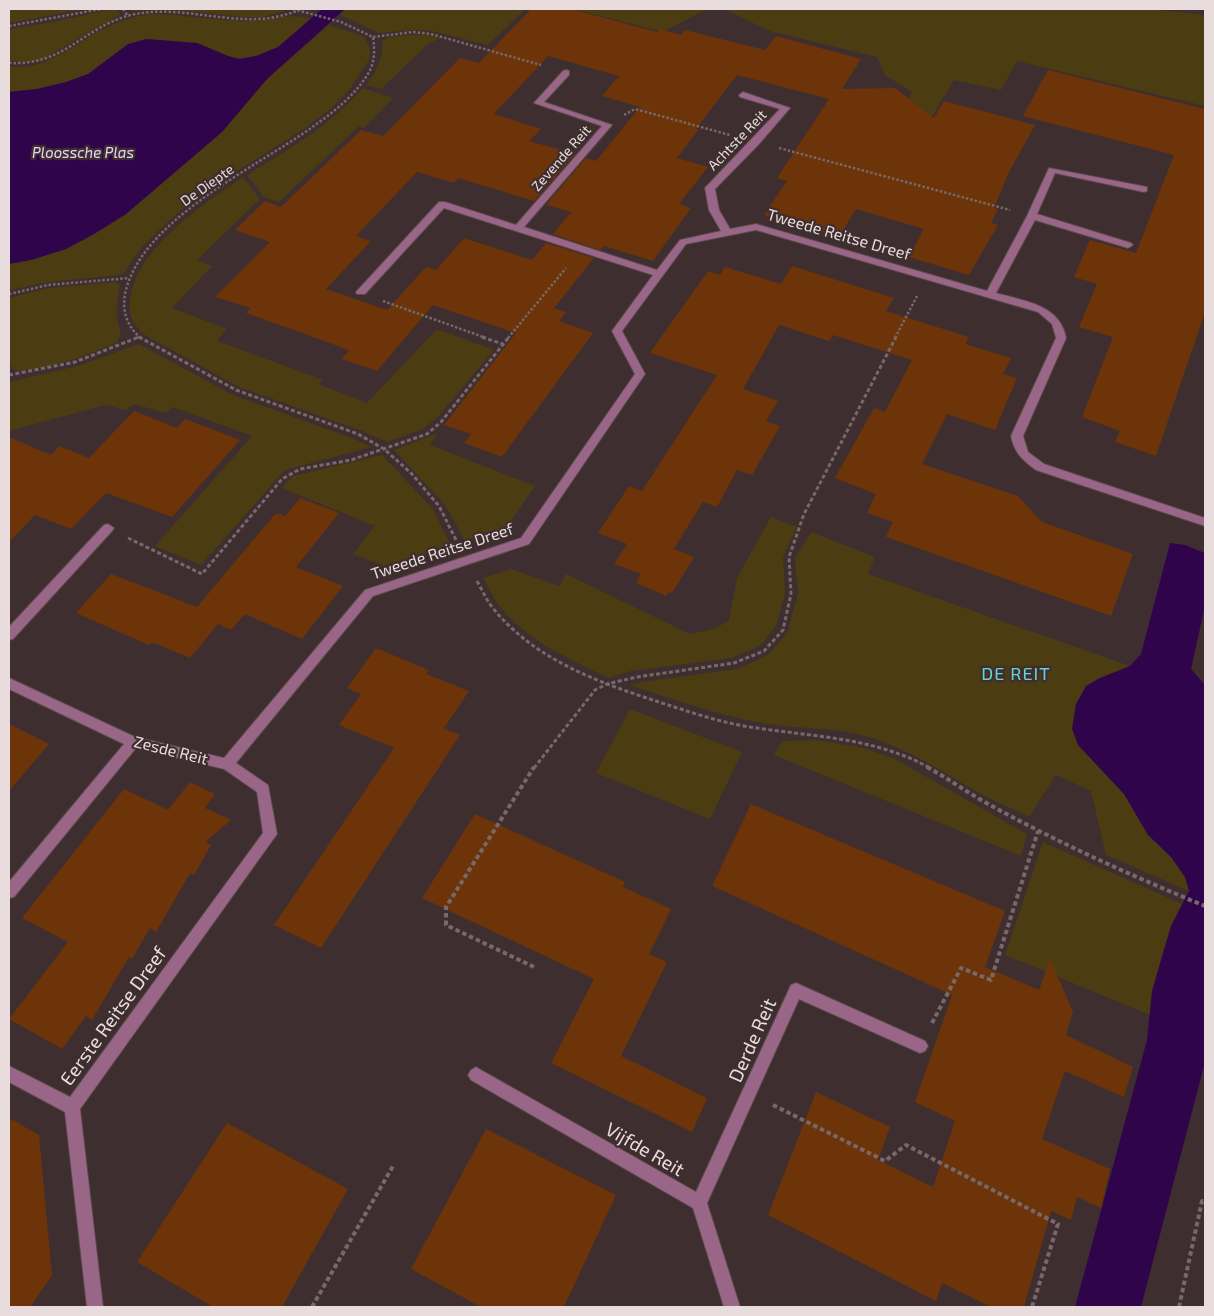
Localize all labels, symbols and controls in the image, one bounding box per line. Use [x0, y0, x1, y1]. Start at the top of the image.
street label: Achtste Reit [704, 106, 770, 173]
street label: Zevende Reit [527, 121, 594, 194]
water label: Ploossche Plas [32, 143, 134, 161]
street label: De Diepte [177, 160, 237, 209]
street label: Tweede Reitse Dreef [765, 204, 914, 263]
street label: Tweede Reitse Dreef [368, 518, 516, 583]
district label: DE REIT [981, 662, 1051, 684]
street label: Zesde Reit [132, 731, 210, 768]
street label: Eerste Reitse Dreef [55, 941, 171, 1089]
street label: Derde Reit [723, 994, 780, 1085]
street label: Vijfde Reit [602, 1117, 689, 1180]

